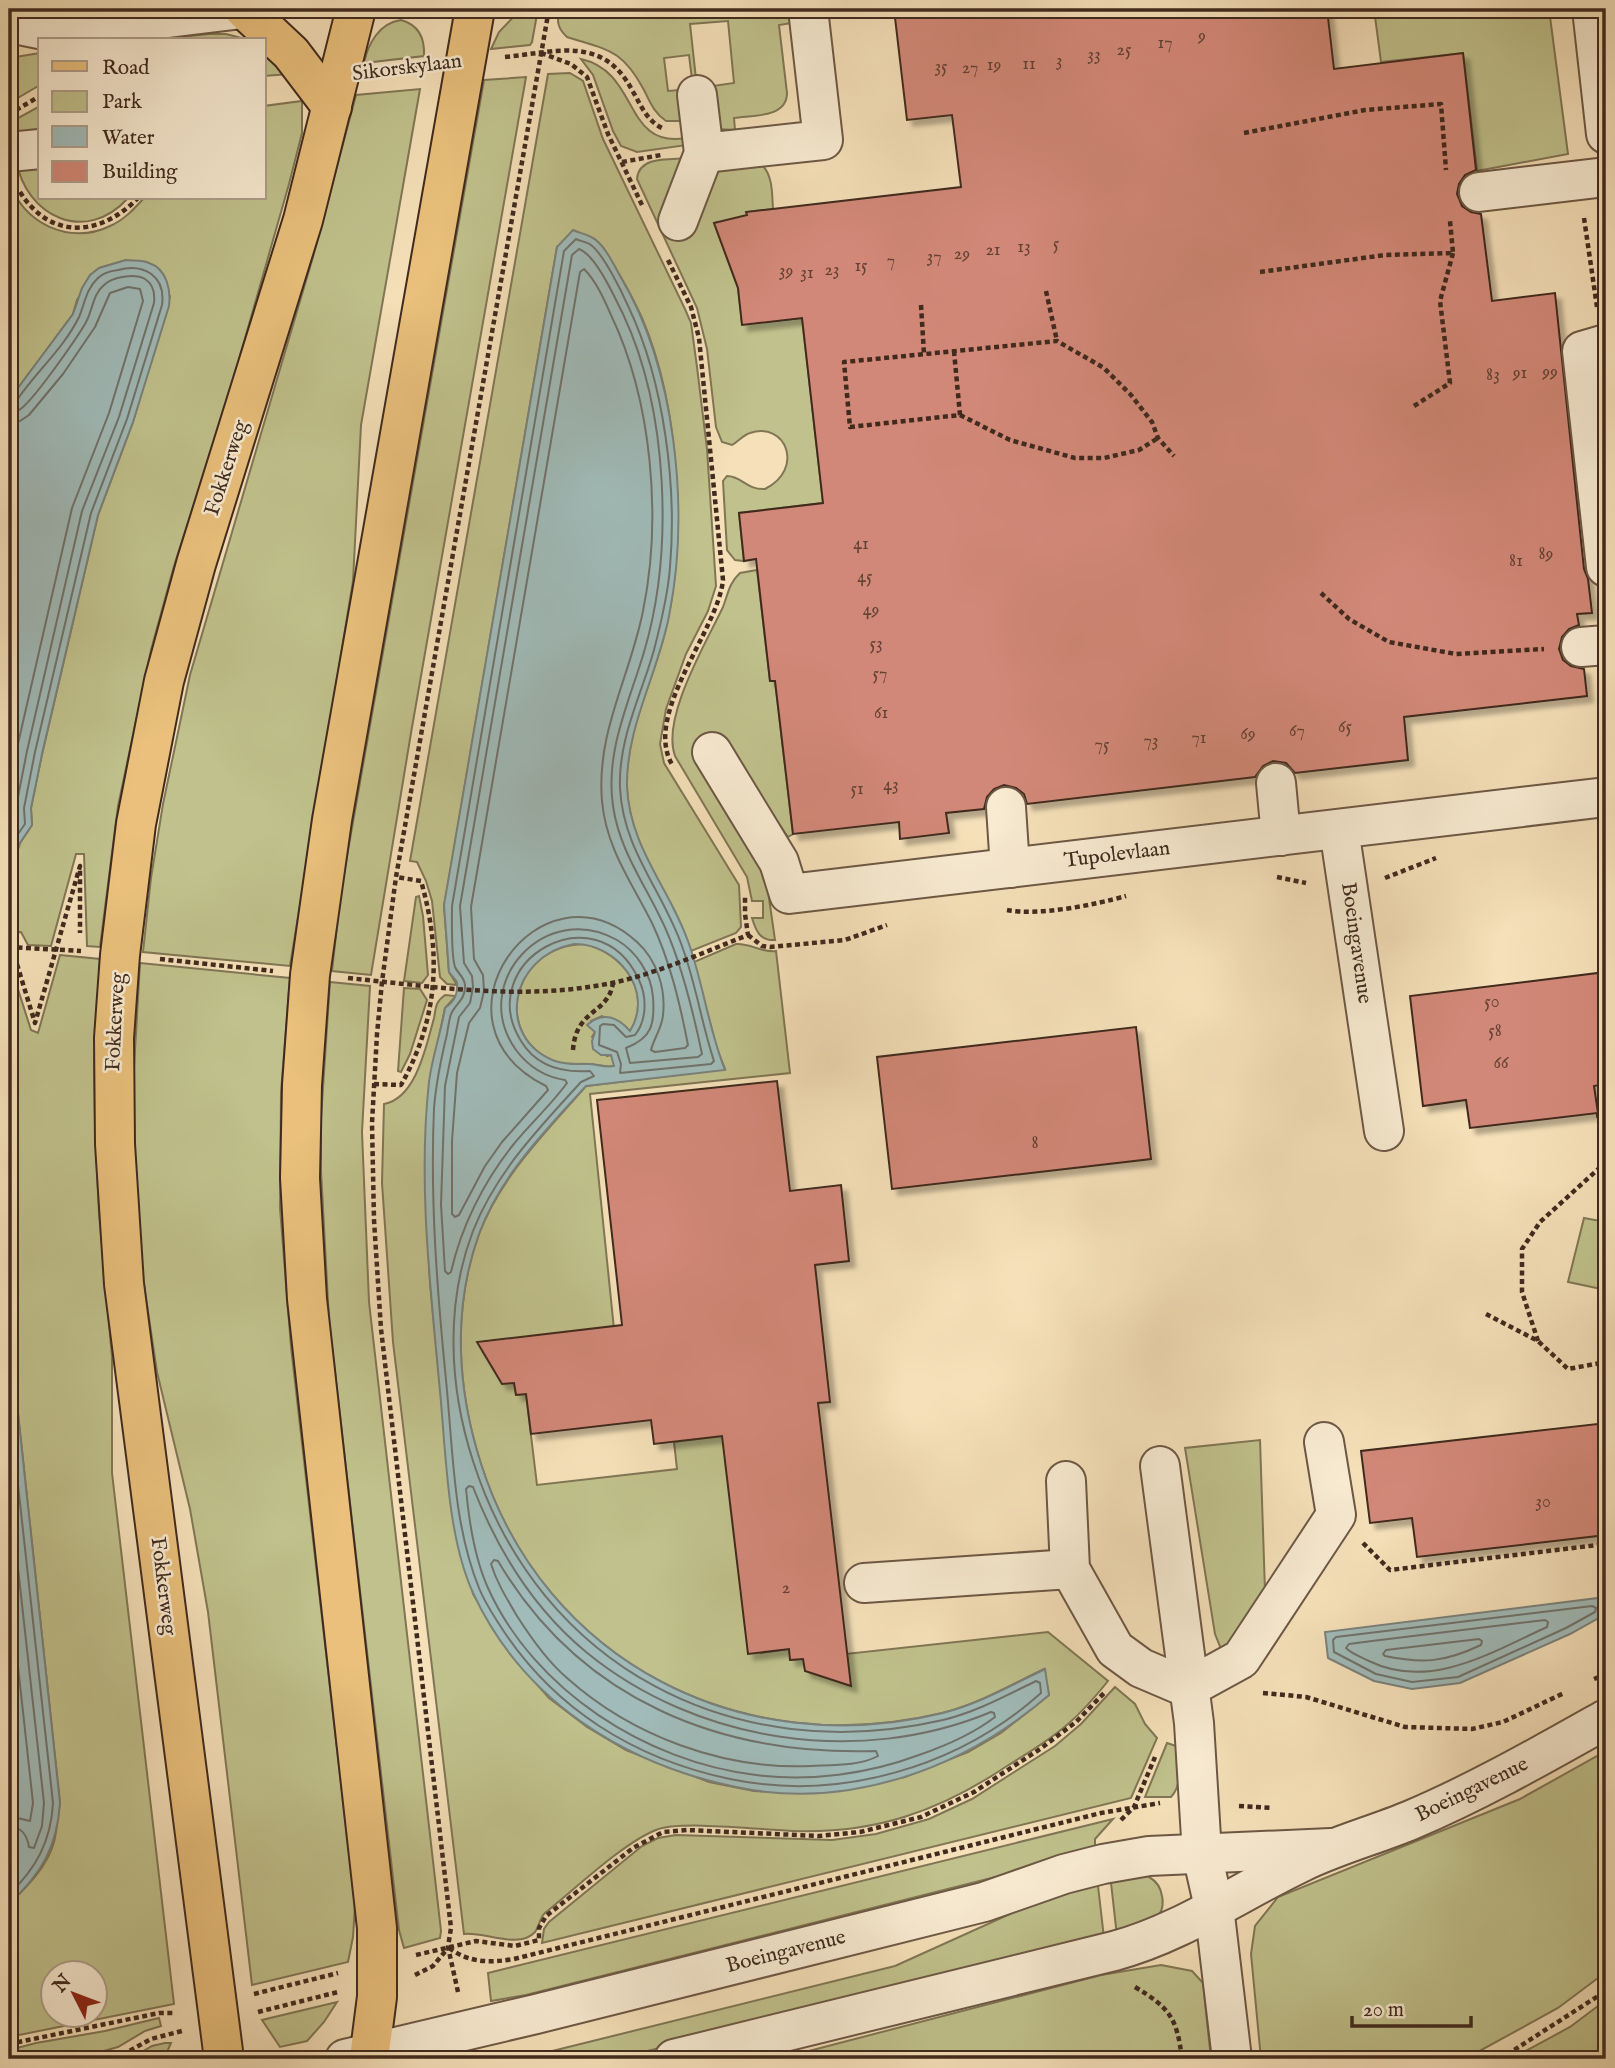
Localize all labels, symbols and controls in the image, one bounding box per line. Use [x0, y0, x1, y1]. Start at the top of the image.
house number: 9 [1197, 25, 1206, 48]
house number: 17 [1157, 32, 1173, 55]
legend [38, 38, 266, 200]
house number: 25 [1117, 39, 1132, 62]
house number: 33 [1087, 44, 1101, 67]
street label: Sikorskylaan [351, 48, 463, 88]
house number: 3 [1056, 50, 1062, 73]
house number: 11 [1022, 53, 1036, 76]
house number: 19 [987, 54, 1001, 77]
text: Road [102, 55, 150, 82]
house number: 35 [934, 56, 948, 79]
house number: 27 [962, 57, 978, 80]
text: Park [102, 89, 143, 116]
text: Water [102, 125, 155, 152]
text: Building [102, 159, 178, 186]
house number: 5 [1053, 233, 1060, 256]
house number: 13 [1017, 236, 1031, 259]
house number: 21 [985, 239, 1001, 262]
house number: 29 [954, 243, 970, 266]
house number: 37 [926, 246, 942, 269]
house number: 7 [887, 250, 895, 273]
house number: 15 [854, 255, 868, 278]
house number: 23 [824, 259, 840, 282]
house number: 39 [779, 260, 793, 283]
house number: 31 [800, 262, 814, 285]
house number: 99 [1541, 361, 1558, 384]
house number: 91 [1512, 362, 1527, 385]
house number: 83 [1486, 364, 1500, 387]
street label: Fokkerweg [199, 416, 255, 519]
house number: 41 [853, 533, 869, 556]
house number: 89 [1539, 543, 1553, 566]
house number: 81 [1509, 550, 1523, 573]
house number: 45 [857, 566, 873, 589]
house number: 49 [863, 599, 879, 622]
house number: 53 [869, 633, 883, 656]
house number: 57 [873, 663, 887, 686]
house number: 61 [874, 702, 888, 725]
house number: 65 [1338, 716, 1353, 739]
house number: 67 [1289, 720, 1305, 743]
house number: 69 [1240, 723, 1256, 746]
house number: 71 [1191, 727, 1207, 750]
house number: 73 [1143, 730, 1159, 753]
house number: 75 [1095, 734, 1110, 757]
house number: 43 [883, 774, 899, 797]
house number: 51 [850, 778, 864, 801]
street label: Tupolevlaan [1062, 835, 1172, 875]
street label: Boeingavenue [1334, 881, 1378, 1006]
street label: Fokkerweg [100, 971, 132, 1072]
house number: 50 [1484, 991, 1500, 1014]
house number: 58 [1488, 1020, 1502, 1043]
house number: 66 [1493, 1052, 1509, 1075]
house number: 8 [1031, 1132, 1039, 1155]
house number: 30 [1535, 1491, 1551, 1514]
street label: Fokkerweg [144, 1535, 182, 1637]
house number: 2 [782, 1577, 790, 1600]
street label: Boeingavenue [1411, 1751, 1533, 1829]
street label: Boeingavenue [723, 1924, 849, 1980]
north arrow [38, 1960, 108, 2030]
text: N [48, 1969, 78, 1999]
scale bar [1352, 1984, 1472, 2028]
text: 20 m [1363, 1997, 1404, 2024]

